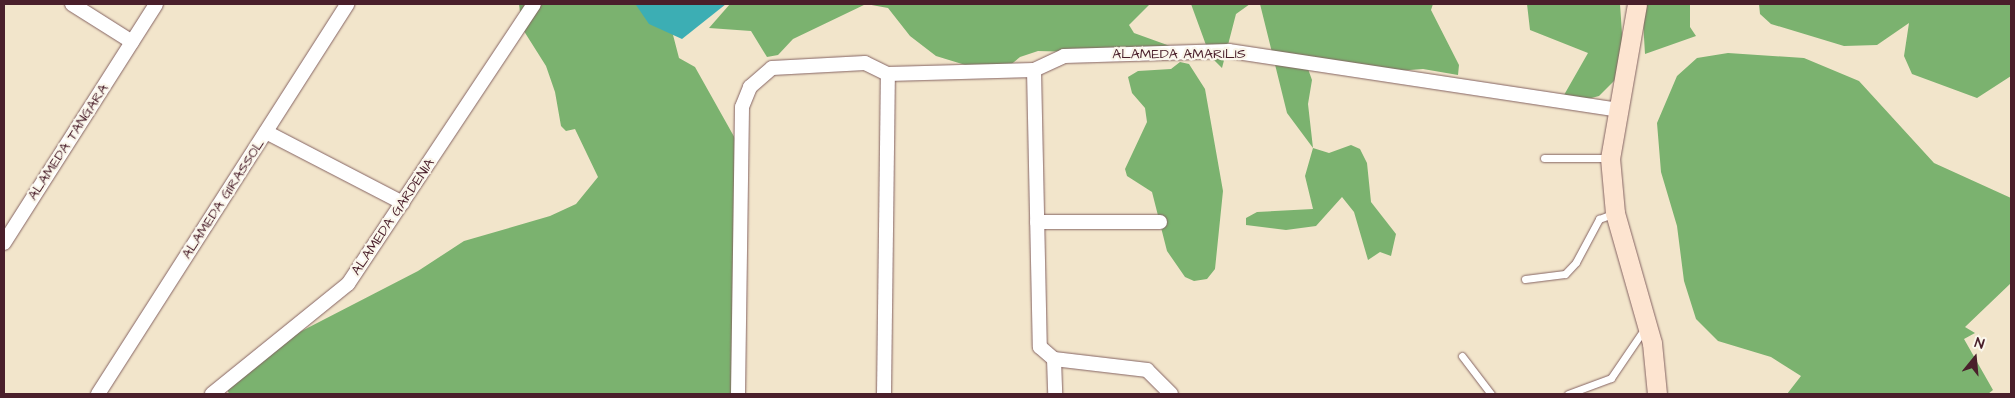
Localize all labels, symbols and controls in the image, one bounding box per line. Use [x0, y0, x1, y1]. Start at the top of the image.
street label: ALAMEDA AMARILIS [1112, 46, 1246, 62]
street label: ALAMEDA TANGARA [24, 81, 112, 203]
street label: ALAMEDA GIRASSOL [178, 136, 268, 262]
street label: ALAMEDA GARDENIA [348, 156, 438, 278]
north arrow [1950, 333, 2000, 383]
text: N [1972, 333, 1987, 355]

